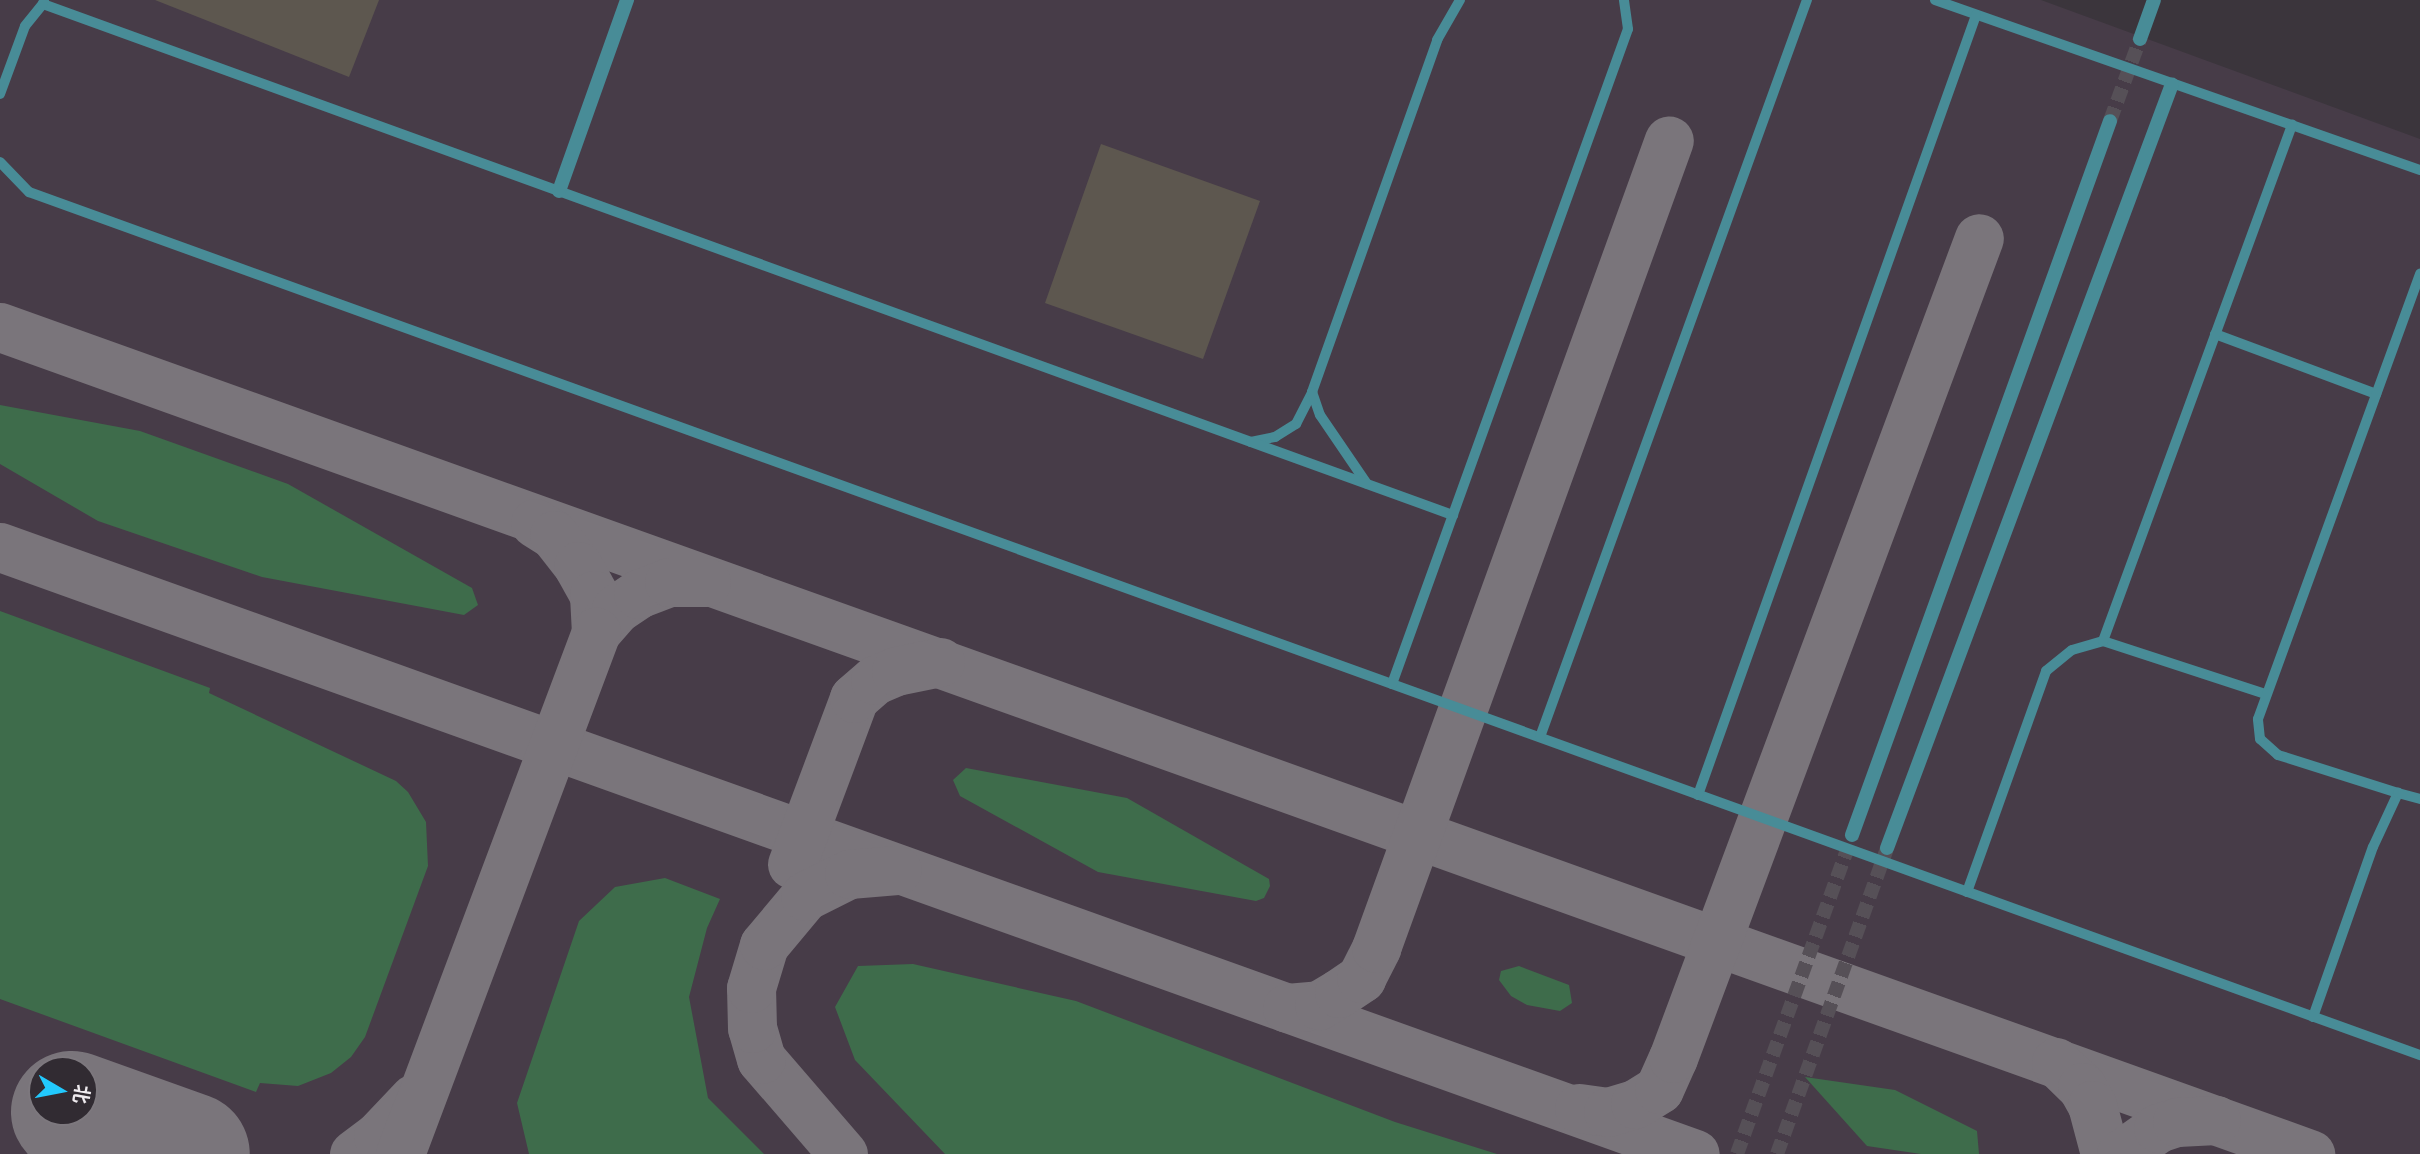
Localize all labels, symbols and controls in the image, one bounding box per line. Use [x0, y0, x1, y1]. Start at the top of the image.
north arrow [28, 1056, 98, 1126]
text: 北 [66, 1082, 98, 1106]

